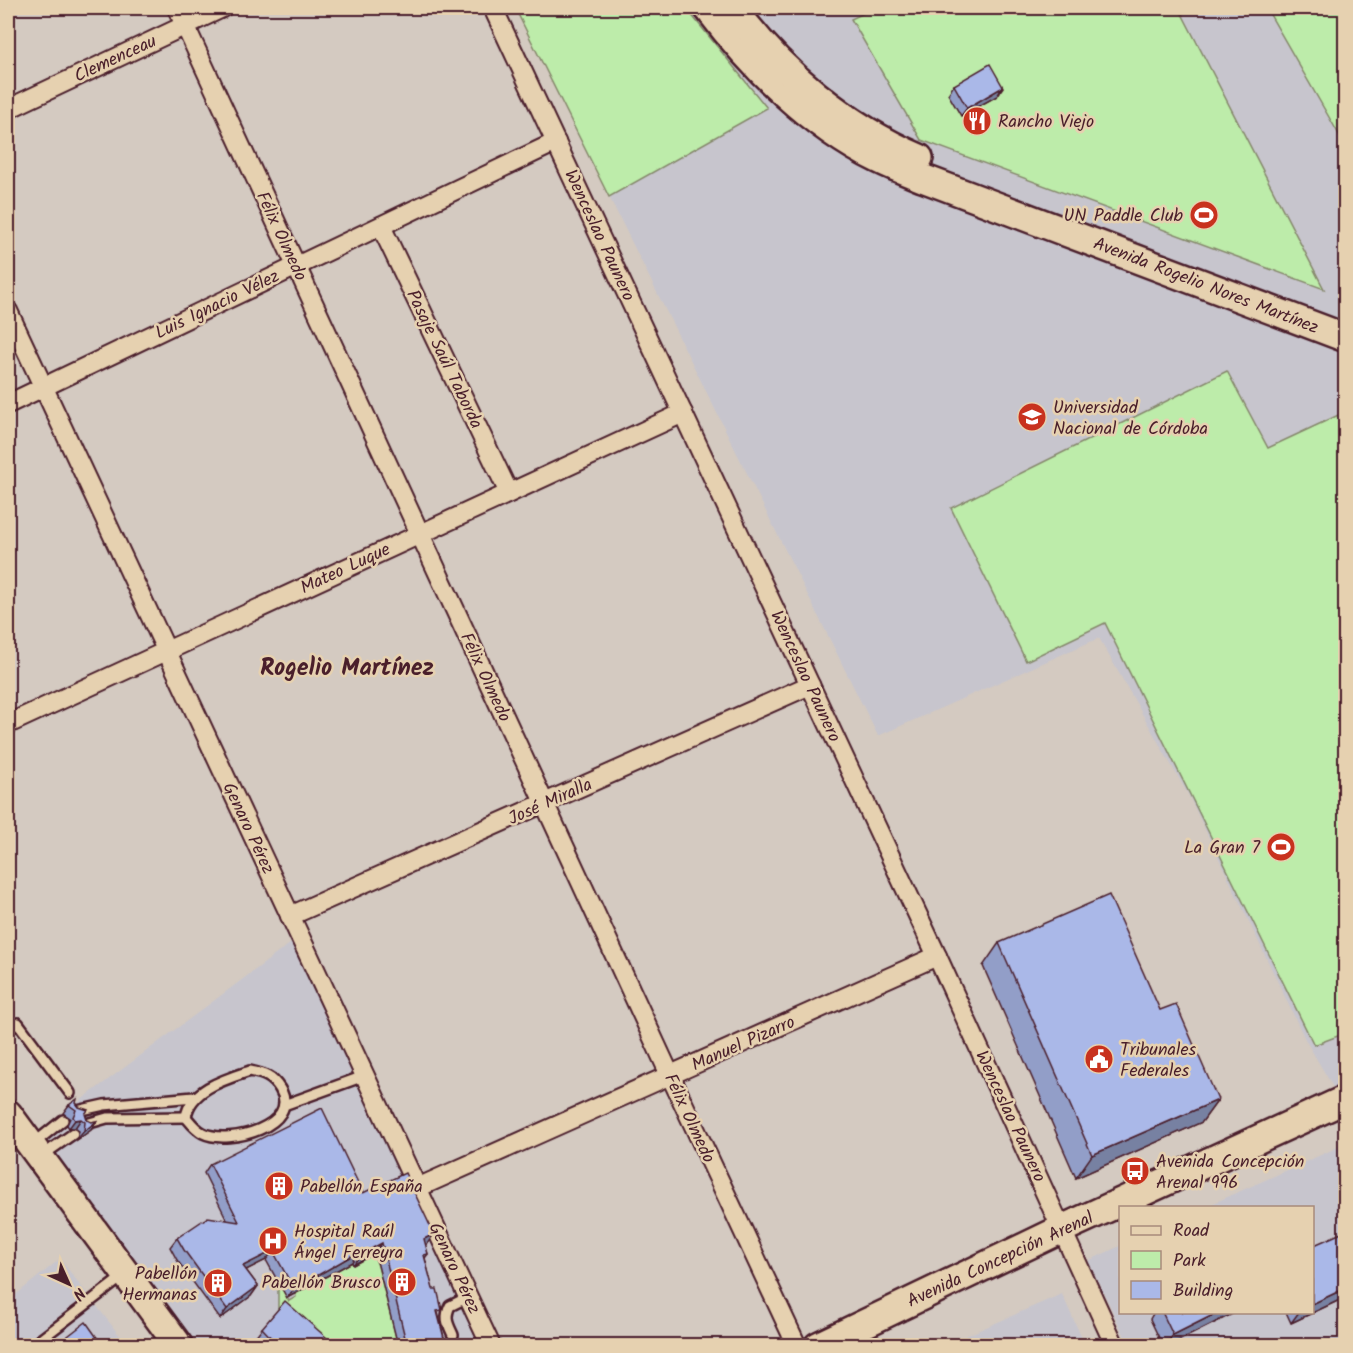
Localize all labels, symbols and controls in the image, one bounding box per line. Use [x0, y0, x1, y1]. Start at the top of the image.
street label: Clemenceau [69, 27, 162, 91]
restaurant icon: Rancho Viejo [961, 105, 993, 137]
place label: Rancho Viejo [998, 108, 1094, 137]
street label: Wenceslao Paunero [555, 165, 642, 306]
street label: Félix Olmedo [247, 187, 314, 286]
sports icon: UN Paddle Club [1188, 199, 1220, 231]
place label: UN Paddle Club [1064, 202, 1184, 231]
street label: Avenida Rogelio Nores Martínez [1089, 230, 1322, 343]
street label: Luis Ignacio Vélez [150, 263, 285, 348]
street label: Pasaje Saúl Taborda [397, 285, 490, 434]
place label: Universidad Nacional de Córdoba [1053, 394, 1208, 444]
school or university icon: Universidad Nacional de Córdoba [1016, 401, 1048, 433]
street label: Mateo Luque [296, 536, 396, 603]
street label: Wenceslao Paunero [761, 606, 848, 747]
street label: Félix Olmedo [451, 628, 518, 727]
district label: Rogelio Martínez [260, 649, 434, 688]
street label: José Miralla [504, 771, 597, 834]
street label: Genaro Pérez [214, 778, 282, 879]
sports icon: La Gran 7 [1265, 831, 1297, 863]
place label: La Gran 7 [1184, 834, 1261, 863]
street label: Manuel Pizarro [687, 1009, 800, 1080]
place label: Tribunales Federales [1120, 1036, 1197, 1086]
public building icon: Tribunales Federales [1083, 1043, 1115, 1075]
street label: Wenceslao Paunero [966, 1046, 1053, 1187]
street label: Félix Olmedo [655, 1069, 722, 1168]
place label: Avenida Concepción Arenal 996 [1156, 1148, 1304, 1198]
bus stop icon: Avenida Concepción Arenal 996 [1119, 1155, 1151, 1187]
building icon: Pabellón España [263, 1170, 295, 1202]
place label: Pabellón España [300, 1173, 423, 1202]
street label: Avenida Concepción Arenal [902, 1204, 1099, 1316]
legend [1119, 1206, 1314, 1314]
text: Road [1173, 1217, 1210, 1246]
place label: Hospital Raúl Ángel Ferreyra [294, 1218, 403, 1268]
street label: Genaro Pérez [420, 1218, 488, 1319]
hospital icon: Hospital Raúl Ángel Ferreyra [257, 1225, 289, 1257]
text: Park [1173, 1247, 1206, 1276]
north arrow [39, 1254, 99, 1314]
place label: Pabellón Hermanas [122, 1260, 197, 1310]
building icon: Pabellón Brusco [386, 1266, 418, 1298]
building icon: Pabellón Hermanas [202, 1267, 234, 1299]
place label: Pabellón Brusco [262, 1269, 381, 1298]
text: Building [1173, 1277, 1233, 1306]
text: N [66, 1281, 91, 1306]

